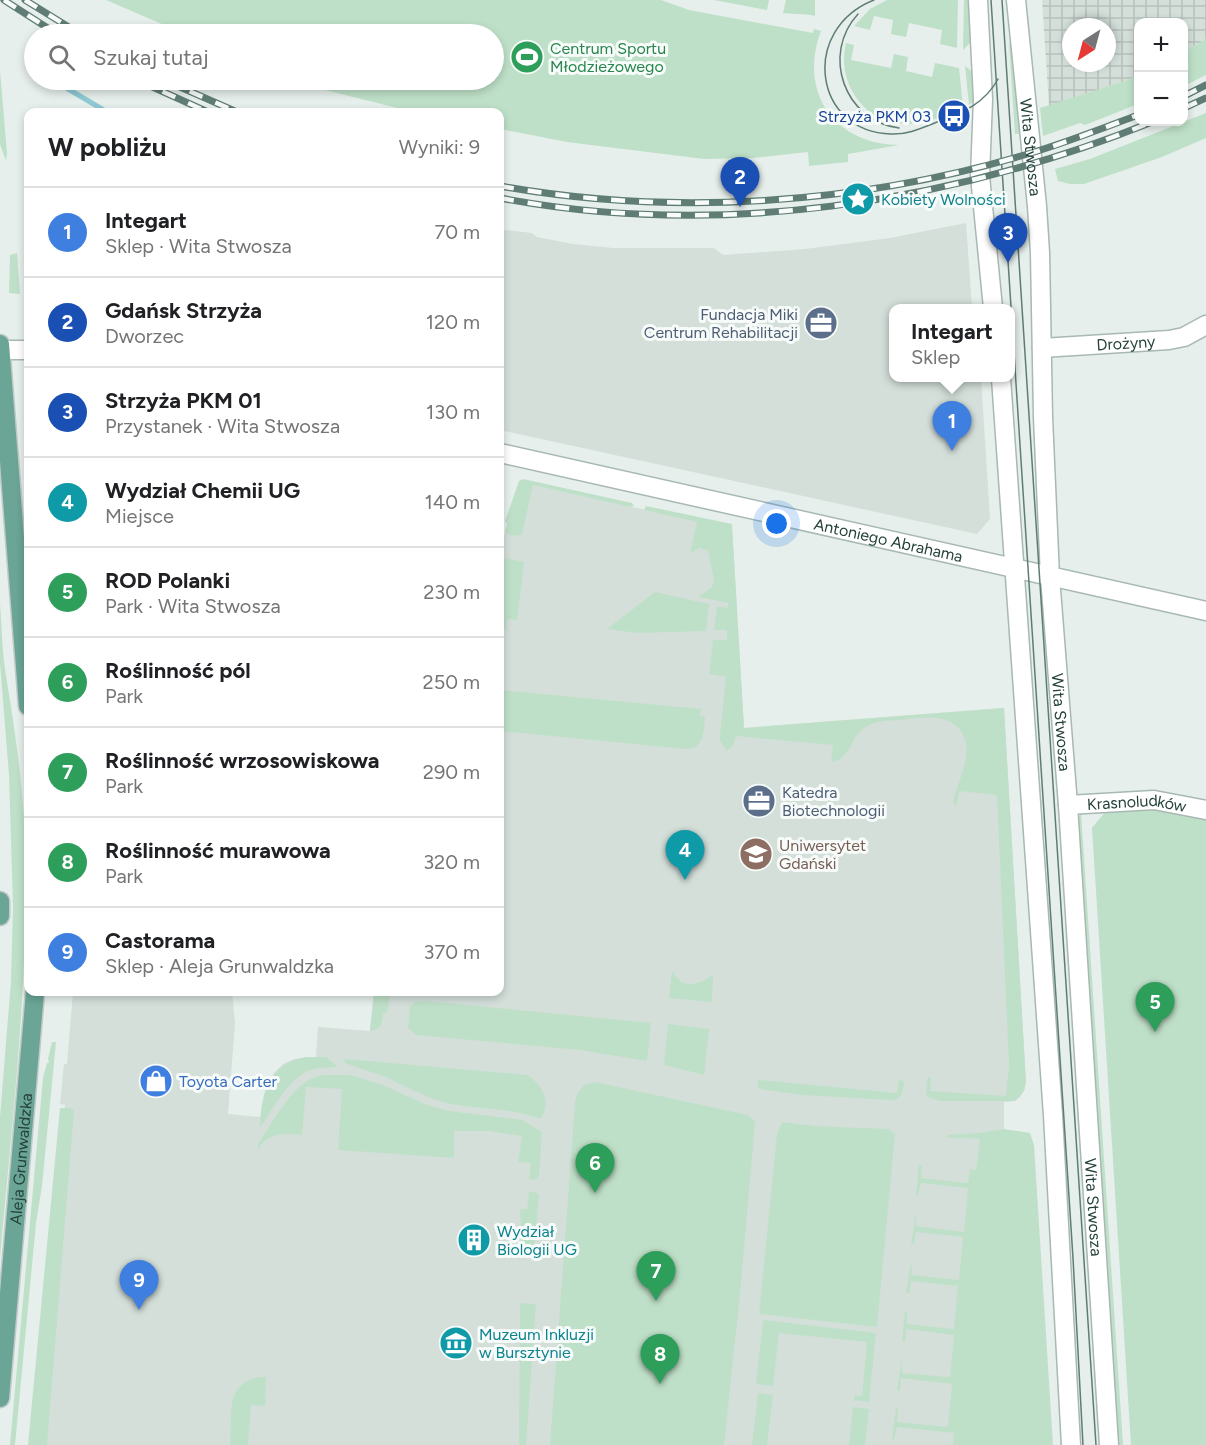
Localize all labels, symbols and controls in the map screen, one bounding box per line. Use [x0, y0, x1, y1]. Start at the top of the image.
north arrow [1062, 18, 1116, 72]
map controls [1134, 18, 1188, 126]
button: + [1134, 18, 1188, 72]
search box [24, 24, 504, 90]
sports icon: Centrum Sportu Młodzieżowego [509, 39, 545, 75]
place label: Centrum Sportu Młodzieżowego [550, 39, 666, 76]
icon: search [45, 41, 78, 74]
text: Szukaj tutaj [93, 44, 209, 71]
button: − [1134, 72, 1188, 126]
street label: Wita Stwosza [1016, 97, 1045, 197]
bus stop icon: Strzyża PKM 03 [936, 98, 972, 134]
place label: Strzyża PKM 03 [818, 107, 931, 126]
text: W pobliżu [48, 131, 166, 163]
text: Wyniki: 9 [399, 135, 480, 159]
pin: 2 [720, 158, 760, 207]
place icon: Kobiety Wolności [840, 181, 876, 217]
place label: Kobiety Wolności [881, 190, 1006, 209]
text: Integart [105, 207, 187, 234]
pin: 3 [988, 214, 1028, 263]
text: 1 [63, 220, 72, 244]
text: 70 m [434, 220, 480, 244]
text: Sklep · Wita Stwosza [105, 234, 292, 258]
text: Gdańsk Strzyża [105, 297, 262, 324]
popup [889, 304, 1015, 382]
place label: Fundacja Miki Centrum Rehabilitacji [644, 305, 798, 342]
office icon: Fundacja Miki Centrum Rehabilitacji [803, 305, 839, 341]
text: 2 [62, 310, 73, 334]
text: 120 m [426, 310, 480, 334]
text: Integart [911, 318, 993, 345]
text: Dworzec [105, 324, 184, 348]
street label: Drożyny [1096, 332, 1157, 355]
text: Sklep [911, 345, 960, 369]
text: Strzyża PKM 01 [105, 387, 262, 414]
text: 3 [62, 400, 73, 424]
text: 130 m [426, 400, 480, 424]
pin: 1 [932, 402, 972, 451]
text: Przystanek · Wita Stwosza [105, 414, 340, 438]
text: Wydział Chemii UG [105, 477, 300, 504]
text: 4 [61, 490, 74, 514]
text: 140 m [425, 490, 480, 514]
text: Miejsce [105, 504, 174, 528]
your location [762, 509, 791, 538]
street label: Antoniego Abrahama [812, 515, 964, 566]
text: ROD Polanki [105, 567, 230, 594]
text: 5 [62, 580, 73, 604]
text: 230 m [423, 580, 480, 604]
text: Park · Wita Stwosza [105, 594, 281, 618]
text: Roślinność pól [105, 657, 251, 684]
text: 6 [62, 670, 73, 694]
text: 250 m [423, 670, 480, 694]
street label: Wita Stwosza [1048, 673, 1074, 772]
text: Park [105, 684, 143, 708]
text: Roślinność wrzosowiskowa [105, 747, 380, 774]
text: 7 [62, 760, 73, 784]
text: 290 m [423, 760, 480, 784]
text: Park [105, 774, 143, 798]
office icon: Katedra Biotechnologii [741, 783, 777, 819]
place label: Katedra Biotechnologii [782, 783, 885, 820]
street label: Krasnoludków [1086, 791, 1188, 816]
pin: 4 [666, 830, 704, 880]
school or university icon: Uniwersytet Gdański [738, 836, 774, 872]
place label: Uniwersytet Gdański [779, 836, 866, 873]
text: Roślinność murawowa [105, 837, 331, 864]
text: 8 [61, 850, 74, 874]
text: 320 m [423, 850, 480, 874]
text: Park [105, 864, 143, 888]
text: Castorama [105, 927, 215, 954]
text: 9 [62, 940, 73, 964]
text: 370 m [424, 940, 480, 964]
text: Sklep · Aleja Grunwaldzka [105, 954, 334, 978]
pin: 5 [1136, 982, 1174, 1032]
shop icon: Toyota Carter [138, 1063, 174, 1099]
place label: Toyota Carter [179, 1072, 277, 1091]
street label: Aleja Grunwaldzka [6, 1092, 36, 1225]
pin: 6 [576, 1144, 614, 1193]
street label: Wita Stwosza [1081, 1158, 1106, 1257]
building icon: Wydział Biologii UG [456, 1222, 492, 1258]
place label: Wydział Biologii UG [497, 1222, 577, 1259]
pin: 7 [636, 1252, 676, 1301]
pin: 9 [120, 1260, 158, 1310]
museum icon: Muzeum Inkluzji w Bursztynie [438, 1325, 474, 1361]
place label: Muzeum Inkluzji w Bursztynie [479, 1325, 594, 1362]
pin: 8 [640, 1334, 680, 1384]

